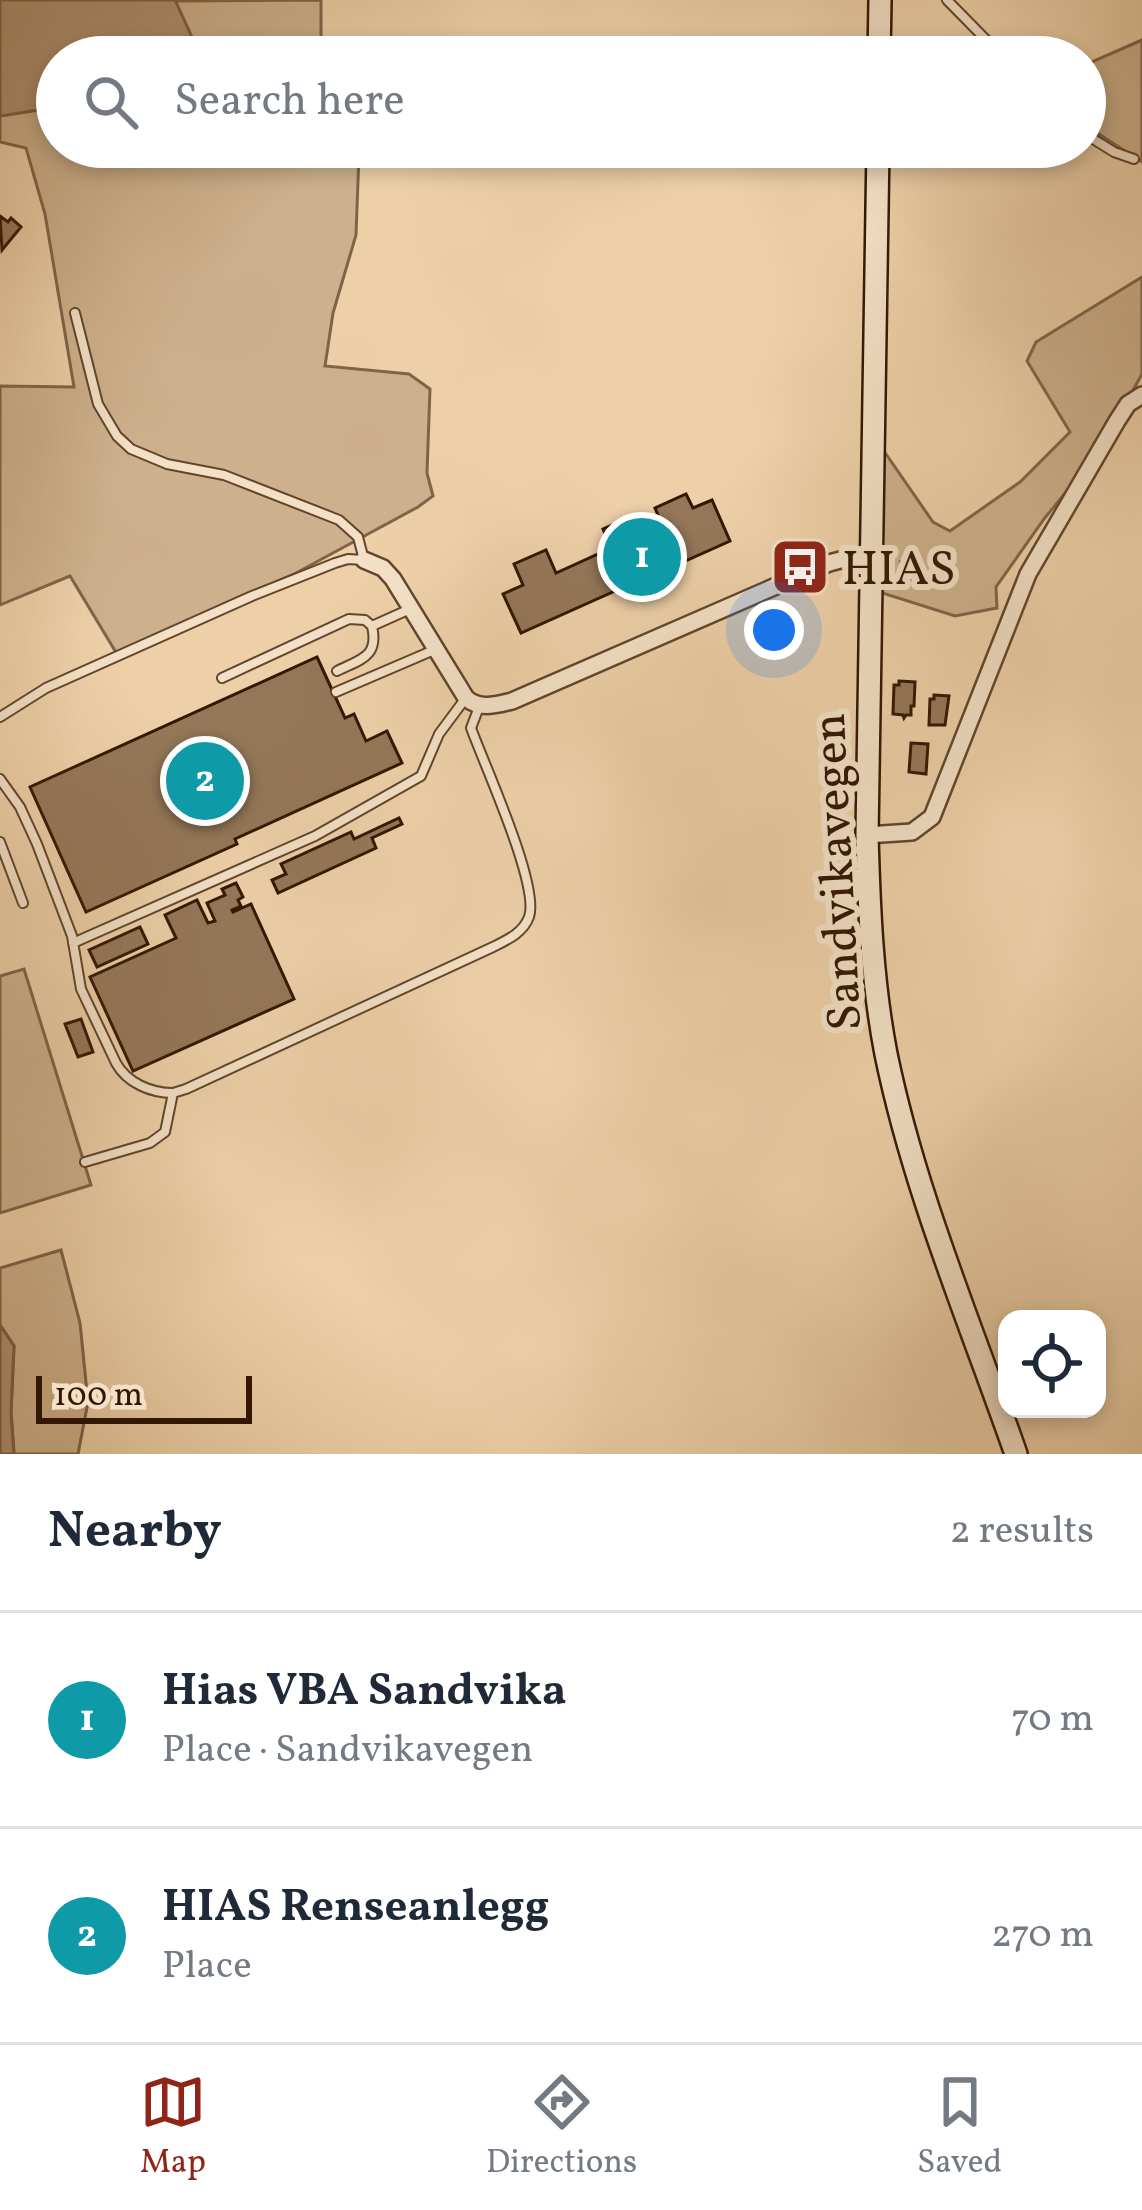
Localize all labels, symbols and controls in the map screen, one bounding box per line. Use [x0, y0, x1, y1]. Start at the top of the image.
search box [36, 36, 1106, 168]
icon: search [78, 69, 144, 135]
text: Search here [174, 71, 405, 134]
pin: 1 [603, 512, 681, 602]
bus stop icon: HIAS [769, 536, 831, 598]
place label: HIAS [842, 538, 955, 605]
your location [744, 600, 804, 660]
street label: Sandvikavegen [798, 711, 881, 1032]
pin: 2 [166, 736, 244, 826]
map controls [998, 1310, 1106, 1418]
button: locate [998, 1310, 1106, 1418]
scale bar [36, 1370, 252, 1423]
text: 100 m [54, 1374, 143, 1420]
text: Nearby [48, 1497, 222, 1568]
text: 2 results [950, 1505, 1094, 1559]
text: Hias VBA Sandvika [162, 1661, 567, 1724]
text: 1 [79, 1693, 95, 1747]
text: 70 m [1011, 1693, 1094, 1747]
text: Place · Sandvikavegen [162, 1724, 533, 1778]
text: HIAS Renseanlegg [162, 1877, 549, 1940]
text: 2 [77, 1909, 97, 1963]
text: 270 m [991, 1909, 1094, 1963]
text: Place [162, 1940, 252, 1994]
tab: Map [140, 2069, 206, 2187]
tab: Directions [486, 2069, 637, 2187]
tab: Saved [917, 2069, 1002, 2187]

